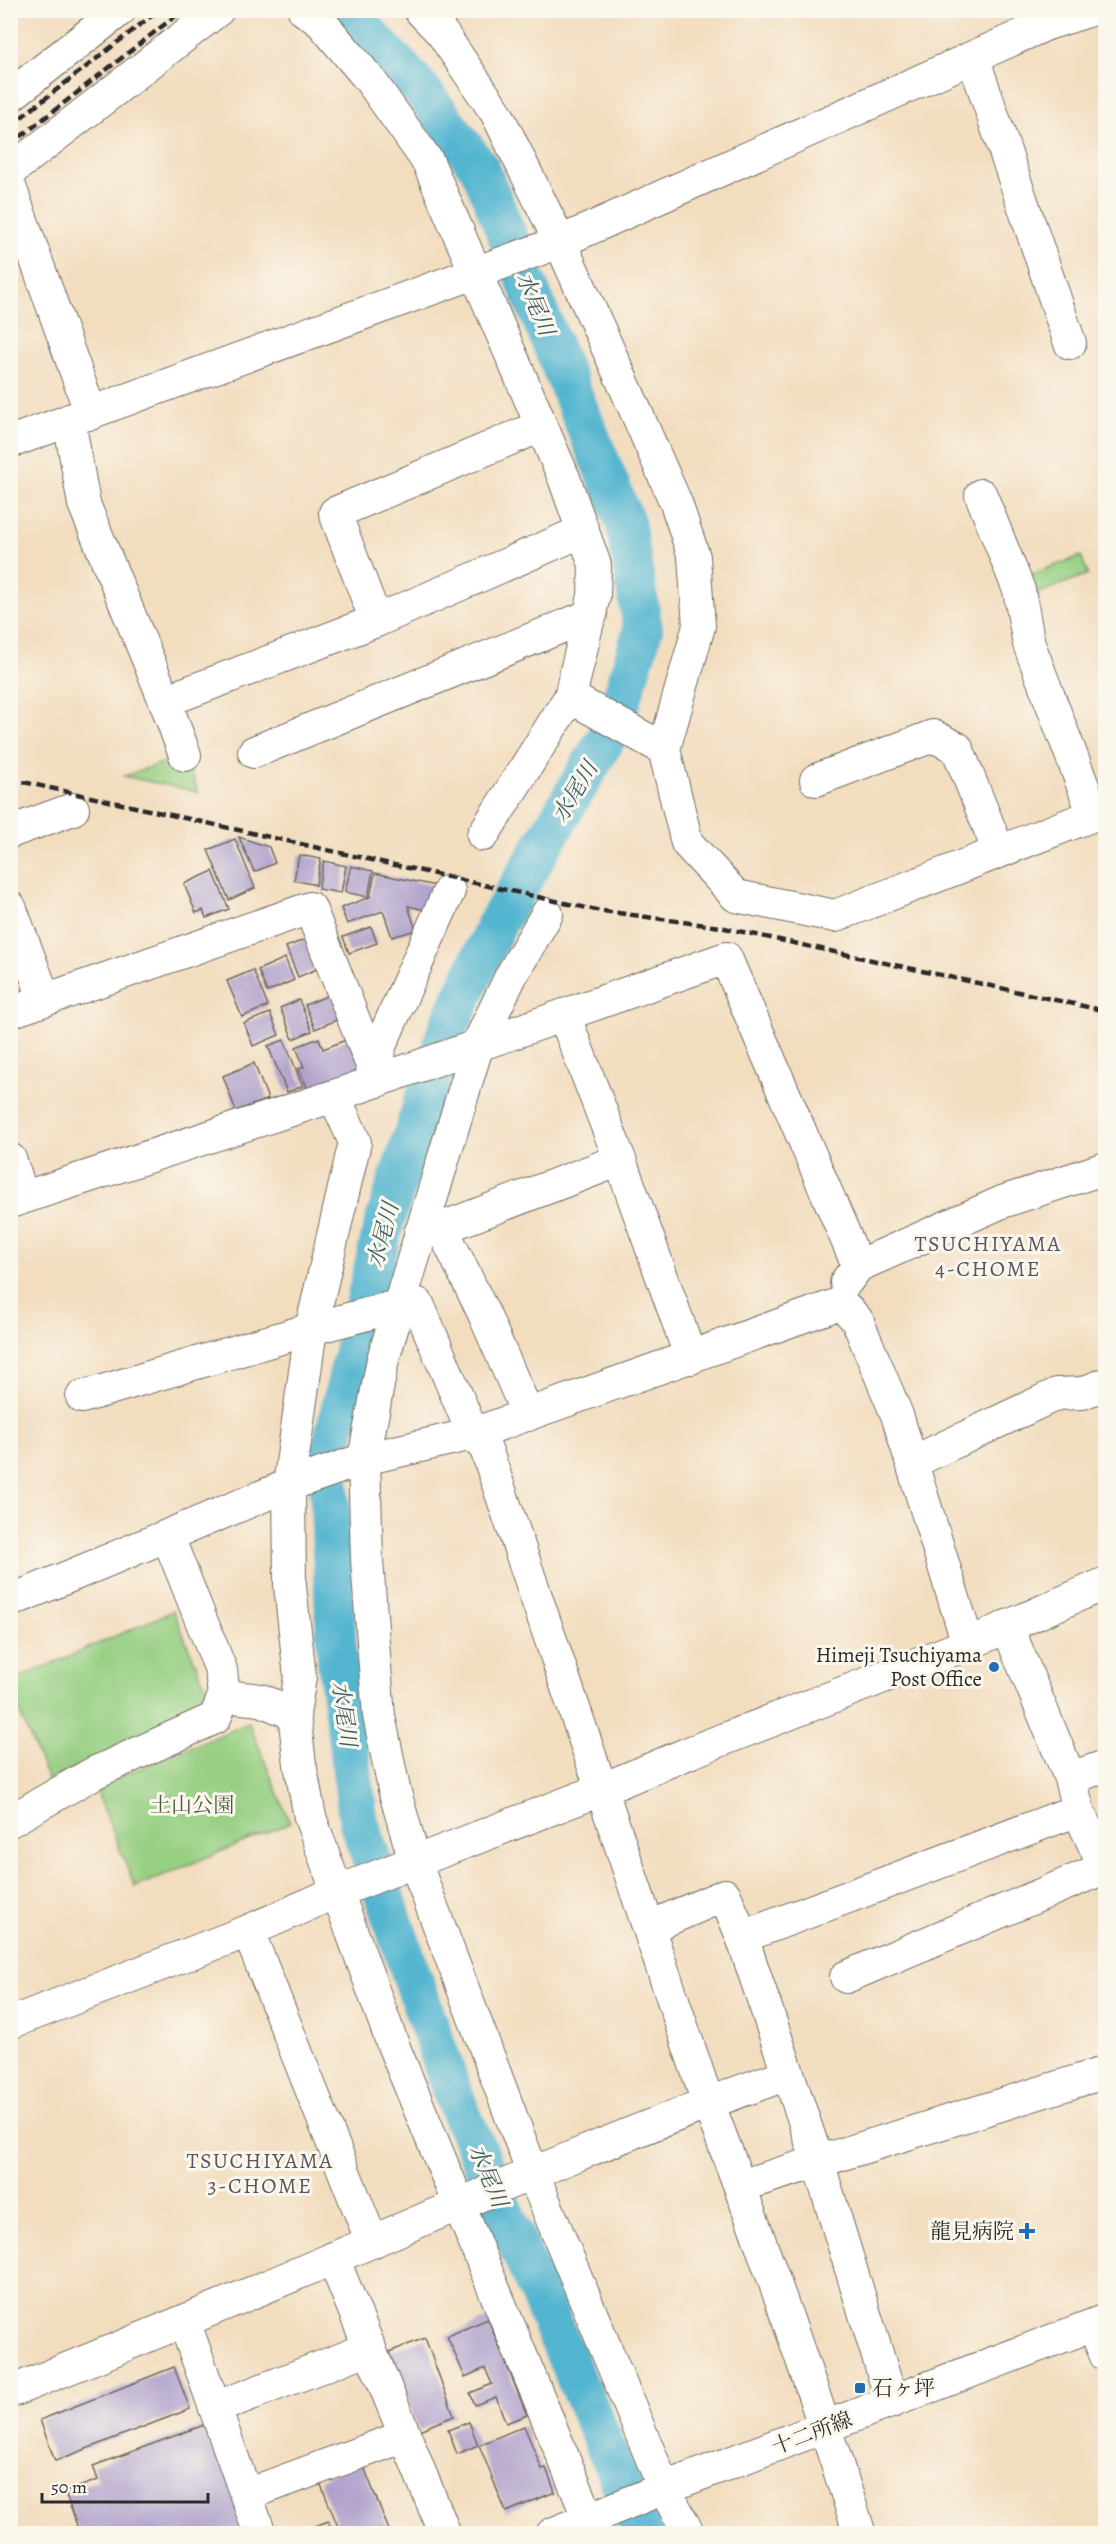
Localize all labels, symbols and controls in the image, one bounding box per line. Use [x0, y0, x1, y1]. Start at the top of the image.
water label: 水尾川 [509, 268, 562, 342]
water label: 水尾川 [545, 754, 606, 828]
water label: 水尾川 [360, 1197, 407, 1271]
district label: TSUCHIYAMA 4-CHOME [914, 1229, 1062, 1284]
place label: Himeji Tsuchiyama Post Office [816, 1641, 982, 1693]
marker: Himeji Tsuchiyama Post Office [987, 1660, 1001, 1674]
water label: 水尾川 [325, 1679, 364, 1751]
park label: 土山公園 [150, 1791, 234, 1819]
water label: 水尾川 [461, 2140, 515, 2214]
district label: TSUCHIYAMA 3-CHOME [186, 2146, 334, 2201]
place label: 龍見病院 [930, 2217, 1014, 2245]
marker: 龍見病院 [1018, 2222, 1036, 2240]
place label: 石ヶ坪 [872, 2374, 935, 2402]
marker: 石ヶ坪 [853, 2381, 867, 2395]
street label: 十二所線 [768, 2405, 856, 2461]
scale bar [42, 2466, 208, 2504]
text: 50 m [51, 2475, 87, 2499]

